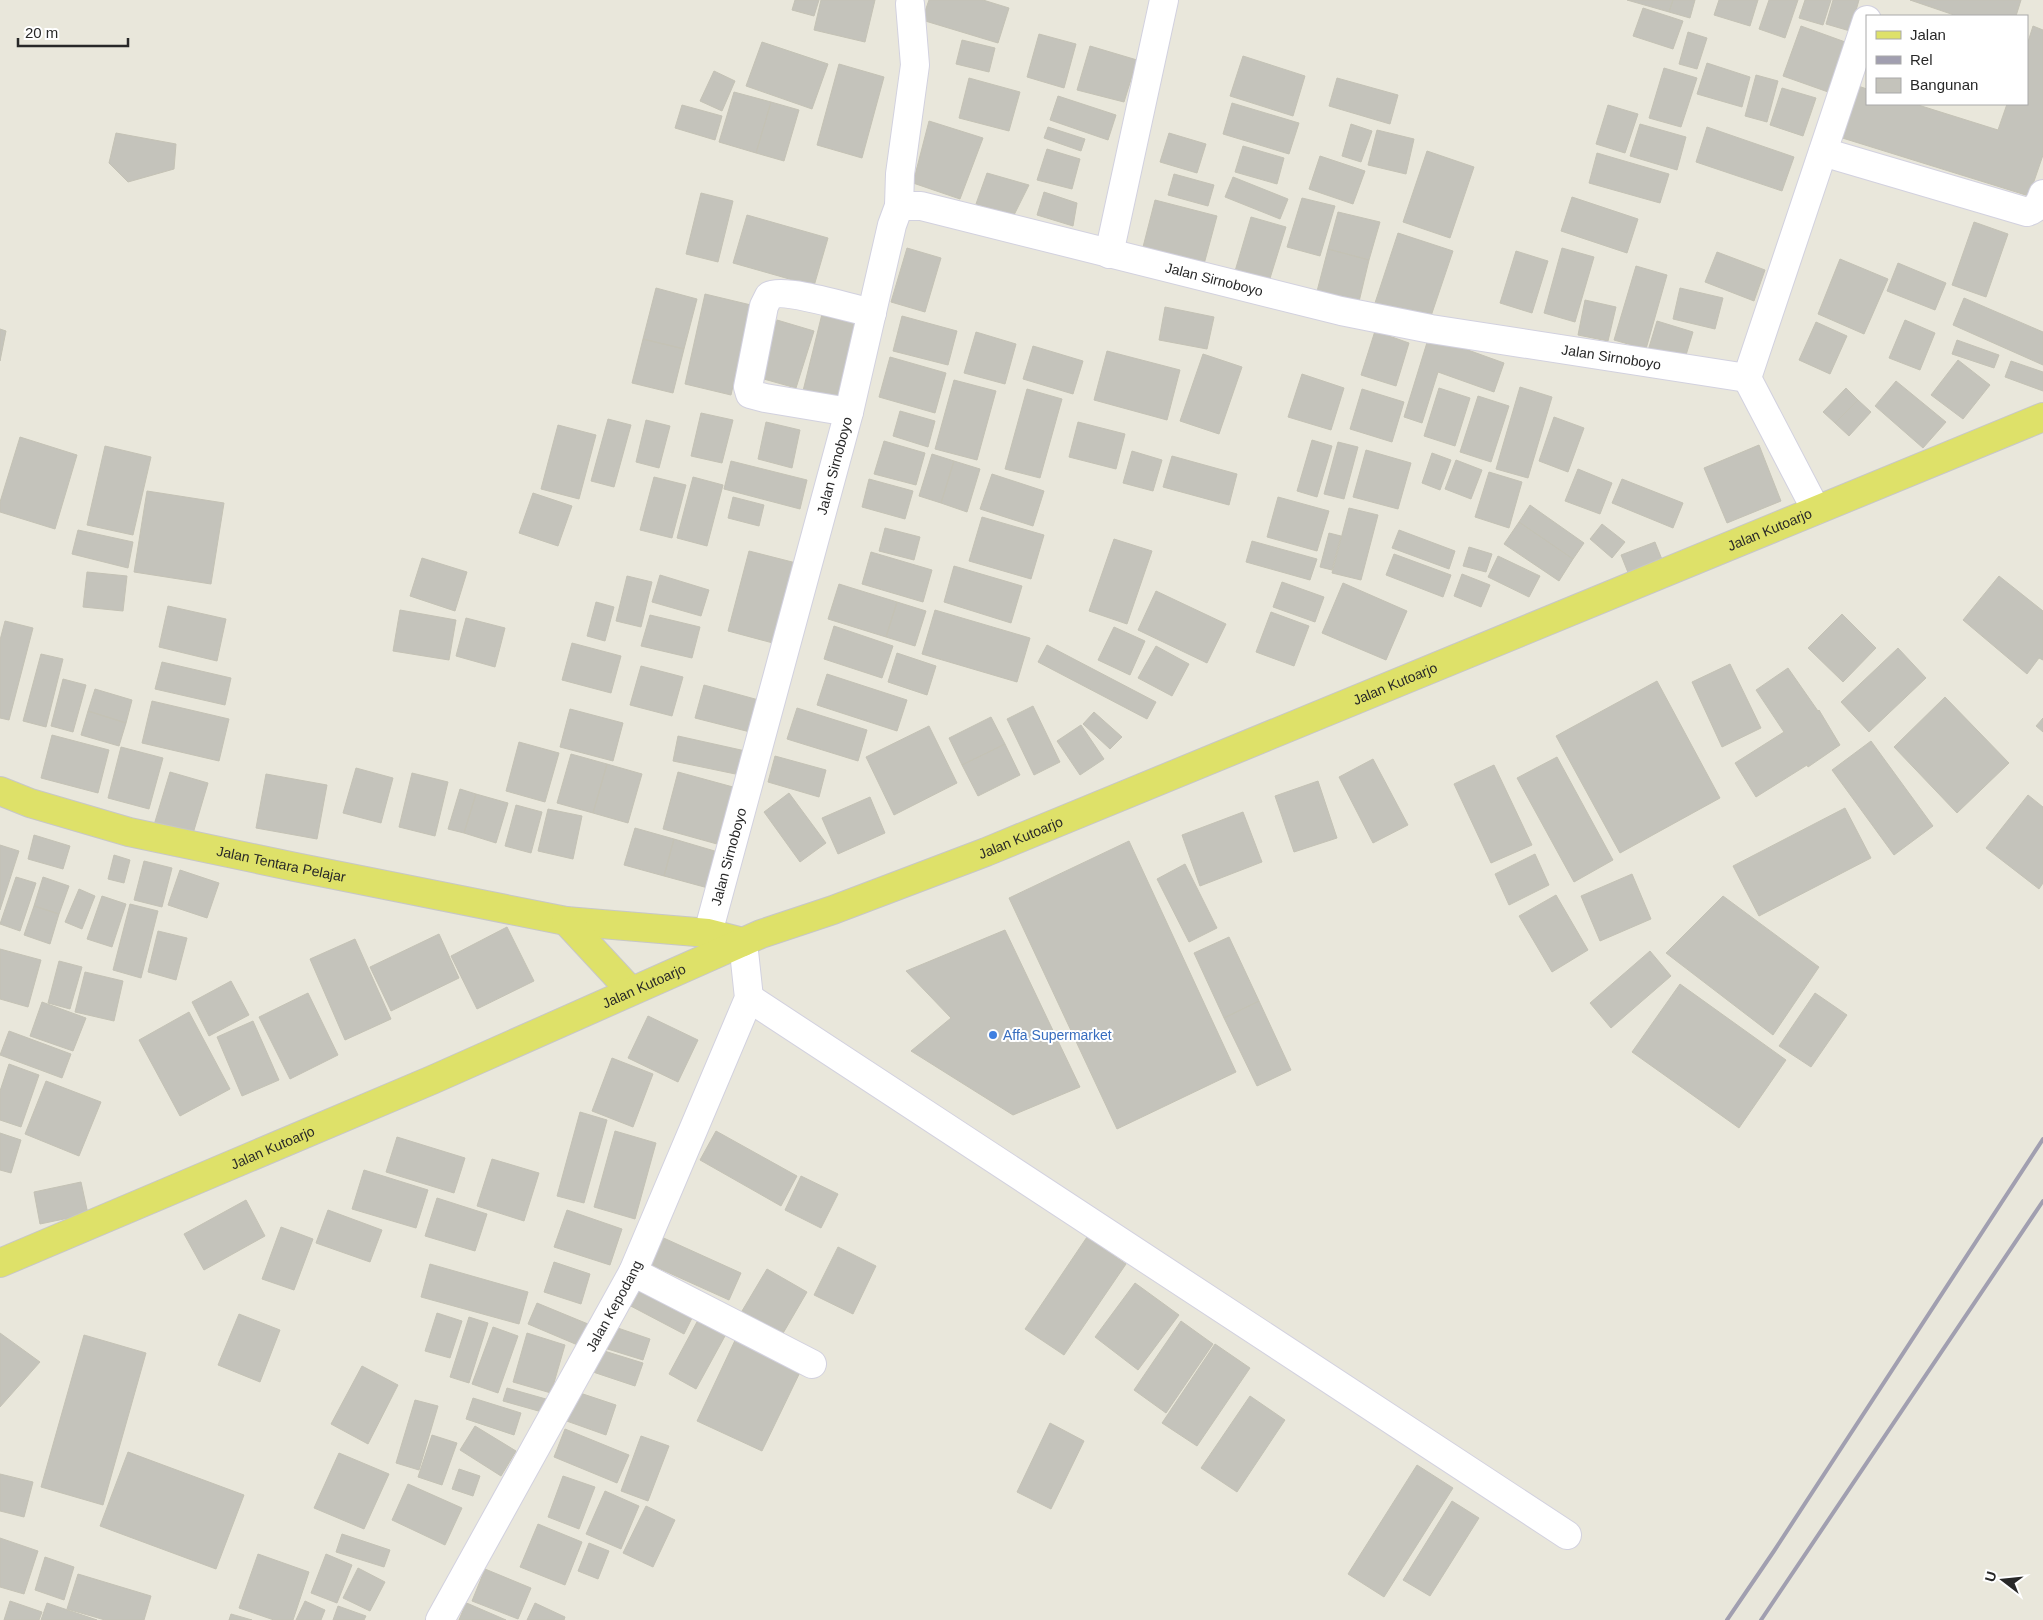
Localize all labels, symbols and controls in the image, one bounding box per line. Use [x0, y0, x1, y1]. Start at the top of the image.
scale bar [18, 15, 128, 47]
legend [1866, 15, 2028, 105]
text: 20 m [25, 24, 58, 41]
text: Jalan [1910, 26, 1946, 43]
text: Rel [1910, 51, 1933, 68]
text: Bangunan [1910, 76, 1978, 93]
street label: Jalan Sirnoboyo [1163, 259, 1265, 299]
street label: Jalan Sirnoboyo [1560, 341, 1662, 373]
street label: Jalan Sirnoboyo [814, 415, 855, 516]
street label: Jalan Kutoarjo [1725, 505, 1814, 554]
street label: Jalan Kutoarjo [1351, 659, 1440, 708]
street label: Jalan Sirnoboyo [708, 806, 750, 907]
street label: Jalan Kutoarjo [976, 813, 1065, 862]
street label: Jalan Tentara Pelajar [215, 843, 347, 885]
street label: Jalan Kutoarjo [600, 960, 688, 1011]
place label: Affa Supermarket [1003, 1027, 1112, 1043]
marker: Affa Supermarket [987, 1029, 999, 1041]
street label: Jalan Kutoarjo [228, 1123, 317, 1172]
street label: Jalan Kepodang [583, 1258, 645, 1354]
north arrow [1978, 1555, 2028, 1605]
text: U [1981, 1569, 2000, 1583]

